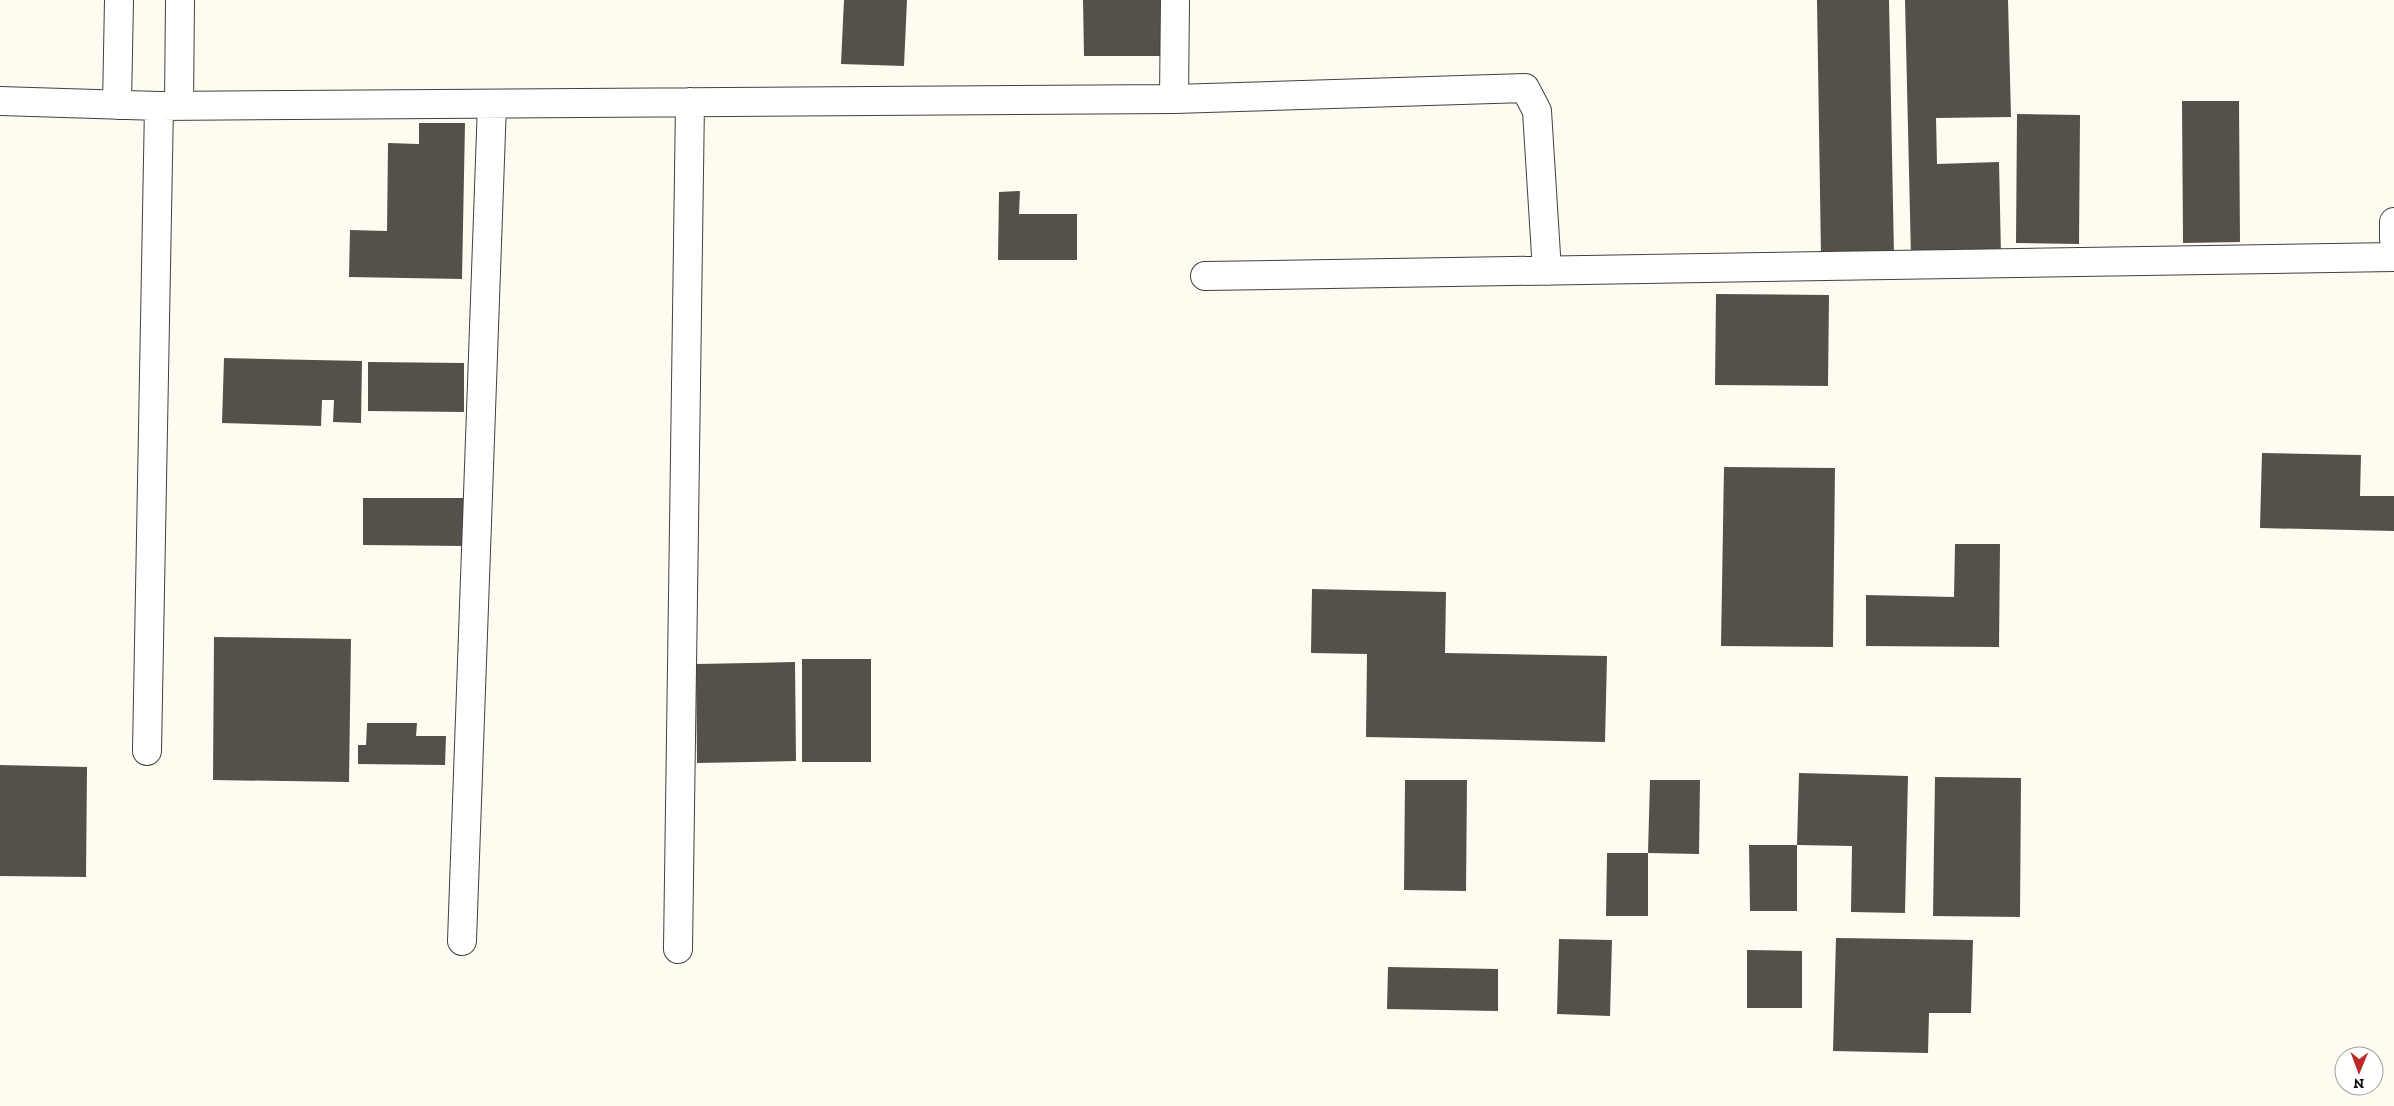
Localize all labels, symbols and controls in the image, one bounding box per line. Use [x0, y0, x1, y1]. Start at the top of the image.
north arrow [2334, 1046, 2384, 1096]
text: N [2353, 1075, 2364, 1092]

